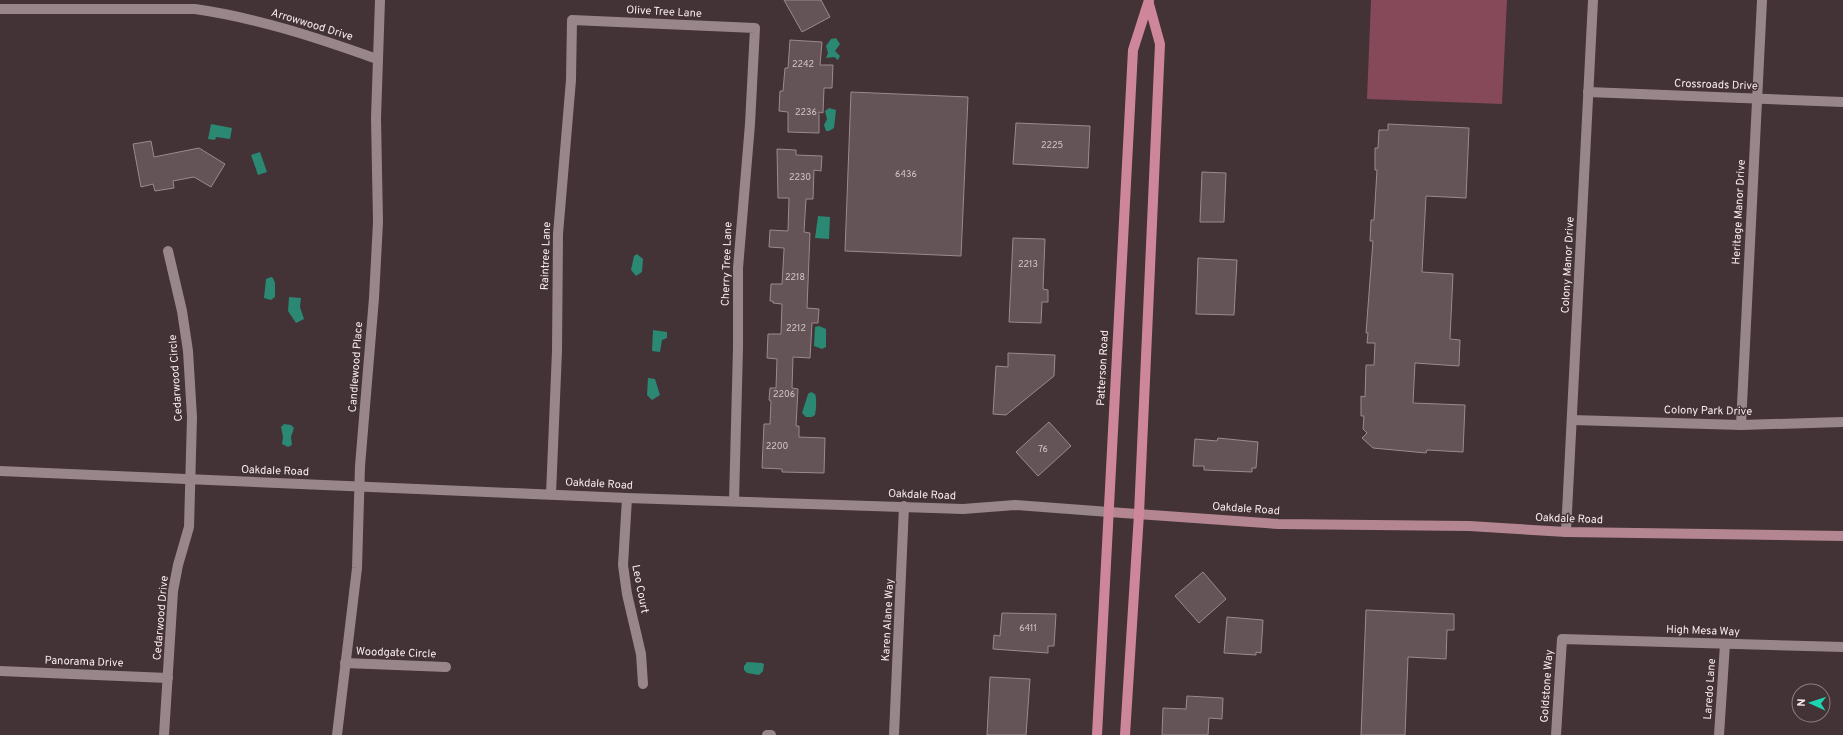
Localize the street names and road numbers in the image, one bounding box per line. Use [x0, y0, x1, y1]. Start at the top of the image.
street label: Olive Tree Lane [626, 3, 702, 21]
street label: Arrowwood Drive [269, 6, 355, 44]
street label: Crossroads Drive [1674, 77, 1758, 93]
street label: Heritage Manor Drive [1729, 159, 1749, 265]
street label: Colony Manor Drive [1558, 216, 1578, 314]
street label: Raintree Lane [538, 221, 554, 290]
street label: Cherry Tree Lane [719, 221, 735, 306]
street label: Candlewood Place [346, 321, 366, 413]
street label: Patterson Road [1094, 330, 1112, 406]
street label: Cedarwood Circle [166, 334, 186, 422]
street label: Colony Park Drive [1664, 403, 1752, 419]
street label: Oakdale Road [241, 463, 309, 479]
street label: Oakdale Road [565, 475, 633, 493]
street label: Oakdale Road [888, 487, 956, 503]
street label: Oakdale Road [1212, 500, 1280, 518]
street label: Oakdale Road [1535, 511, 1603, 527]
street label: Leo Court [628, 564, 652, 614]
street label: Cedarwood Drive [150, 575, 172, 661]
street label: Karen Alane Way [879, 578, 897, 662]
street label: High Mesa Way [1666, 623, 1740, 639]
street label: Woodgate Circle [356, 645, 437, 661]
street label: Goldstone Way [1537, 649, 1557, 723]
street label: Panorama Drive [44, 654, 124, 670]
street label: Laredo Lane [1701, 658, 1719, 720]

